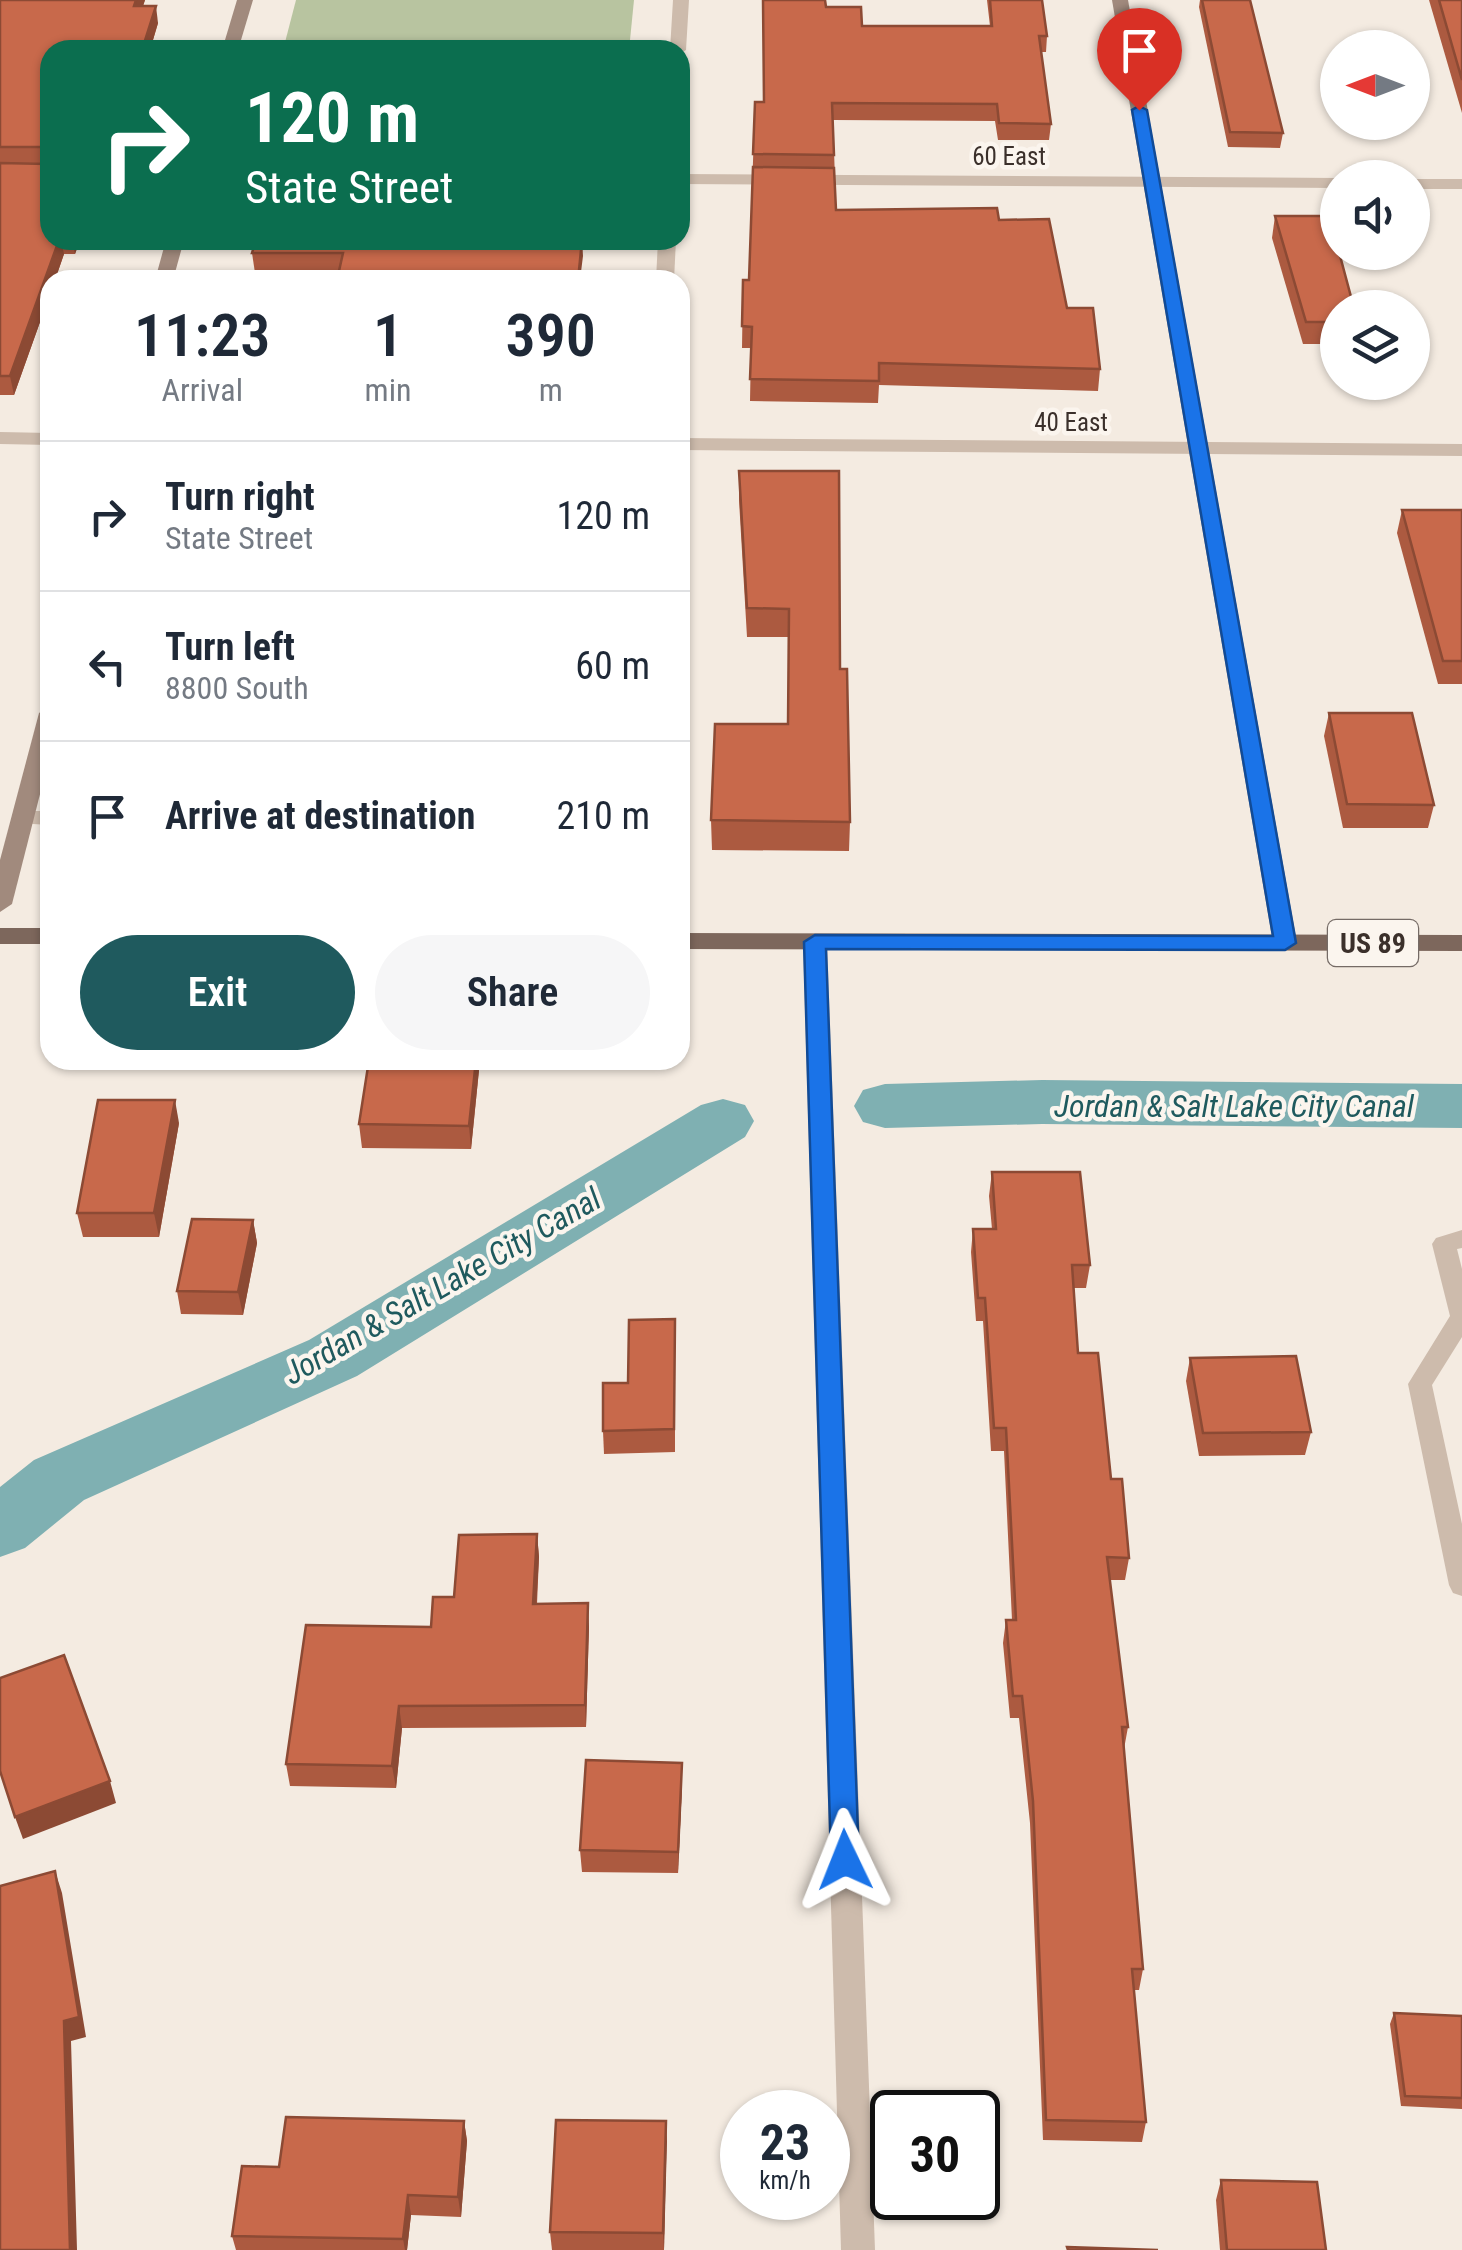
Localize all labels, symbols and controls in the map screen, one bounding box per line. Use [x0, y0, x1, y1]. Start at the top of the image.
pin [1097, 8, 1182, 111]
icon: arrive [1112, 23, 1167, 78]
north arrow [1320, 30, 1430, 140]
map controls [1320, 30, 1430, 400]
text: 120 m [245, 77, 419, 159]
icon: right [80, 80, 210, 210]
street label: 60 East [972, 142, 1046, 171]
button: sound [1320, 160, 1430, 270]
text: State Street [245, 161, 453, 214]
button: layers [1320, 290, 1430, 400]
text: 11:23 [134, 300, 271, 371]
text: 1 [373, 300, 403, 371]
text: 390 [505, 300, 596, 371]
text: Arrival [162, 371, 243, 409]
text: min [365, 371, 411, 409]
text: m [539, 371, 563, 409]
street label: 40 East [1034, 408, 1108, 437]
text: Turn right [165, 475, 315, 519]
icon: right [80, 489, 135, 544]
text: 120 m [556, 494, 650, 538]
text: State Street [165, 519, 313, 557]
text: Turn left [165, 625, 295, 669]
icon: left [80, 639, 135, 694]
text: 60 m [575, 644, 650, 688]
text: 8800 South [165, 669, 309, 707]
icon: arrive [80, 789, 135, 844]
text: Arrive at destination [165, 794, 475, 838]
text: 210 m [556, 794, 650, 838]
road number: US 89 [1328, 920, 1418, 966]
button: Exit [80, 935, 355, 1050]
button: Share [375, 935, 650, 1050]
water label: Jordan & Salt Lake City Canal [1054, 1087, 1415, 1125]
water label: Jordan & Salt Lake City Canal [277, 1179, 608, 1392]
position arrow [793, 1808, 897, 1912]
speed limit sign: 30 [870, 2090, 1000, 2220]
text: 23 [760, 2114, 810, 2172]
text: km/h [759, 2166, 811, 2195]

